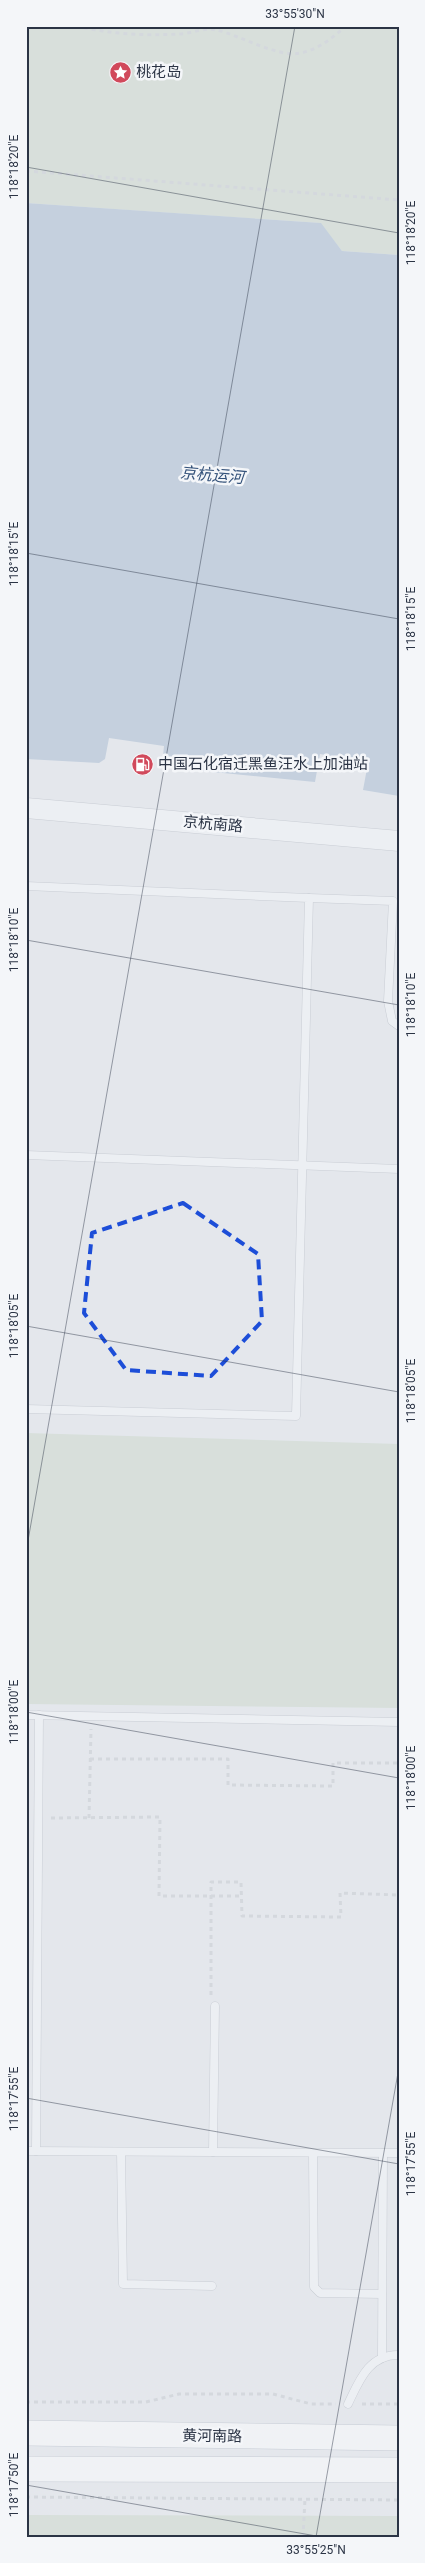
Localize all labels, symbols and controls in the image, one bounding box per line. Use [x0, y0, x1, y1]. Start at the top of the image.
text: 33°55'30"N [265, 7, 325, 21]
place icon: 桃花岛 [108, 60, 132, 84]
place label: 桃花岛 [136, 63, 181, 81]
text: 118°18'20"E [7, 135, 21, 199]
text: 118°18'20"E [404, 201, 418, 265]
water label: 京杭运河 [179, 463, 248, 488]
text: 118°18'15"E [7, 522, 21, 586]
text: 118°18'15"E [404, 587, 418, 651]
fuel station icon: 中国石化宿迁黑鱼汪水上加油站 [130, 752, 154, 776]
place label: 中国石化宿迁黑鱼汪水上加油站 [158, 755, 368, 773]
street label: 京杭南路 [182, 812, 244, 836]
text: 118°18'10"E [7, 908, 21, 972]
text: 118°18'10"E [404, 973, 418, 1037]
text: 118°18'05"E [7, 1294, 21, 1358]
text: 118°18'05"E [404, 1359, 418, 1423]
text: 118°18'00"E [7, 1680, 21, 1744]
text: 118°18'00"E [404, 1746, 418, 1810]
text: 118°17'55"E [7, 2067, 21, 2131]
text: 118°17'55"E [404, 2132, 418, 2196]
street label: 黄河南路 [182, 2426, 242, 2446]
text: 118°17'50"E [7, 2453, 21, 2517]
text: 33°55'25"N [286, 2543, 346, 2557]

